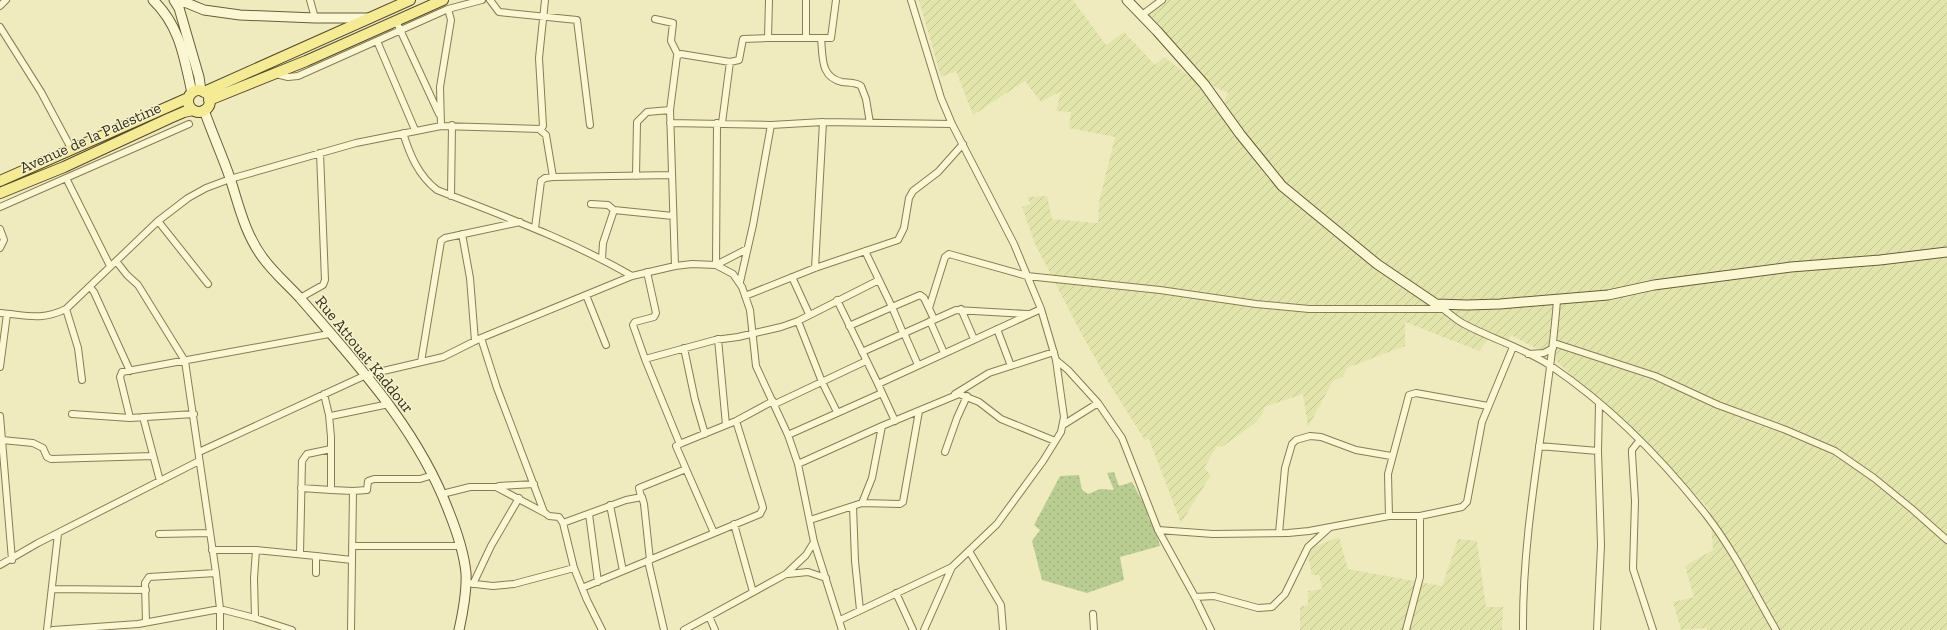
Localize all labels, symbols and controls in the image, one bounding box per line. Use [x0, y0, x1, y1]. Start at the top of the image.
street label: Avenue de la Palestine [17, 98, 164, 177]
street label: Rue Attouat Kaddour [311, 292, 418, 417]

